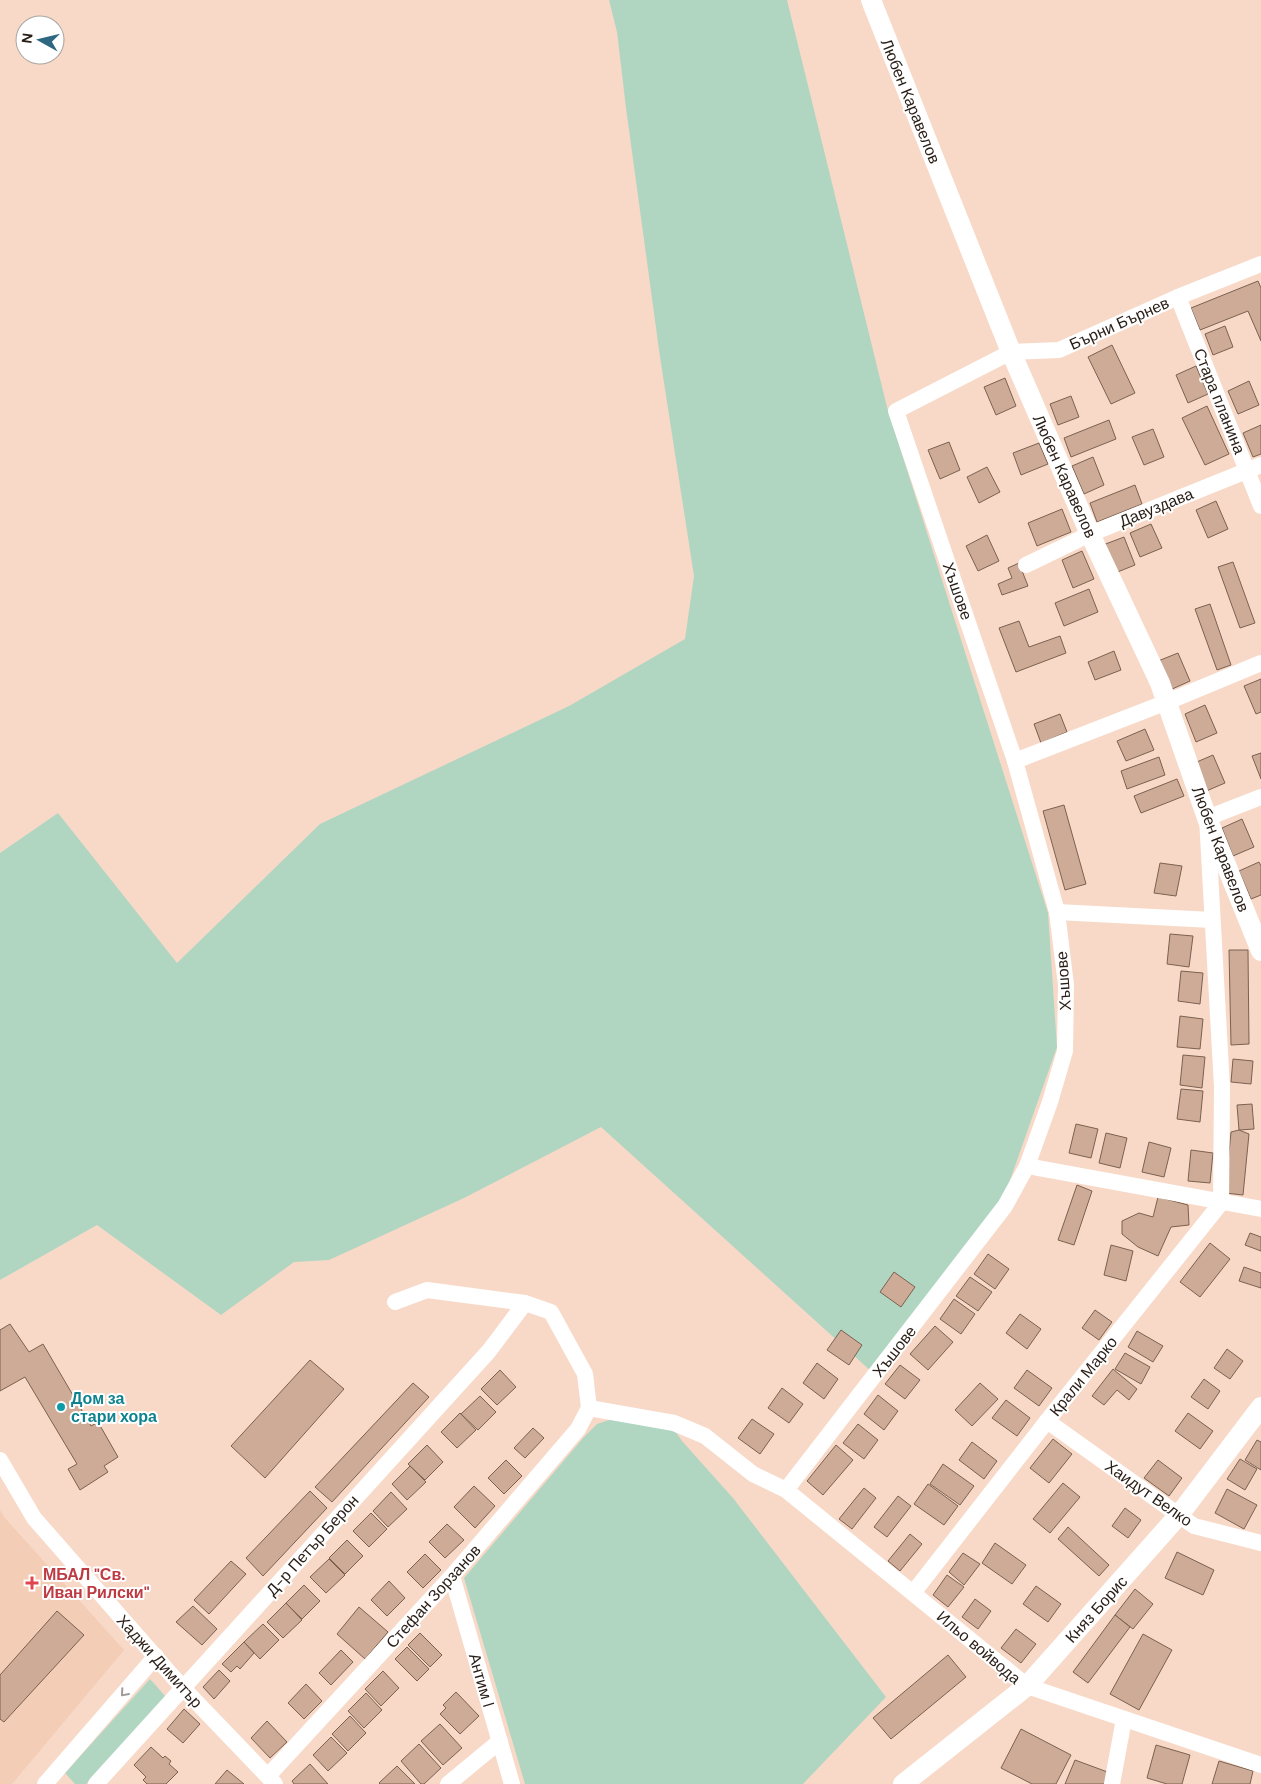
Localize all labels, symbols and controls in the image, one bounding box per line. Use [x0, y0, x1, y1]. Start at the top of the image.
north arrow [15, 15, 65, 65]
text: N [18, 32, 37, 45]
street label: Любен Каравелов [876, 36, 945, 167]
street label: Бърни Бърнев [1066, 292, 1172, 355]
street label: Стара планина [1189, 345, 1250, 457]
street label: Любен Каравелов [1028, 411, 1101, 541]
street label: Давуздава [1116, 483, 1197, 532]
street label: Хъшове [938, 560, 977, 623]
street label: Любен Каравелов [1187, 783, 1254, 915]
street label: Хъшове [1051, 950, 1076, 1011]
street label: Хъшове [868, 1321, 921, 1381]
street label: Крали Марко [1045, 1332, 1122, 1421]
place label: Дом за стари хора [71, 1388, 157, 1427]
marker: Дом за стари хора [55, 1401, 67, 1413]
street label: Хаидут Велко [1101, 1456, 1197, 1531]
street label: Д-р Петър Берон [261, 1490, 363, 1600]
street label: Стефан Зорзанов [381, 1540, 486, 1653]
place label: МБАЛ "Св. Иван Рилски" [43, 1564, 150, 1603]
street label: Княз Борис [1061, 1571, 1132, 1647]
marker: МБАЛ "Св. Иван Рилски" [25, 1576, 39, 1590]
street label: Ильо войвода [932, 1606, 1025, 1689]
street label: Хаджи Димитър [112, 1610, 207, 1713]
street label: Антим I [464, 1651, 499, 1709]
one-way arrow [121, 1687, 130, 1696]

